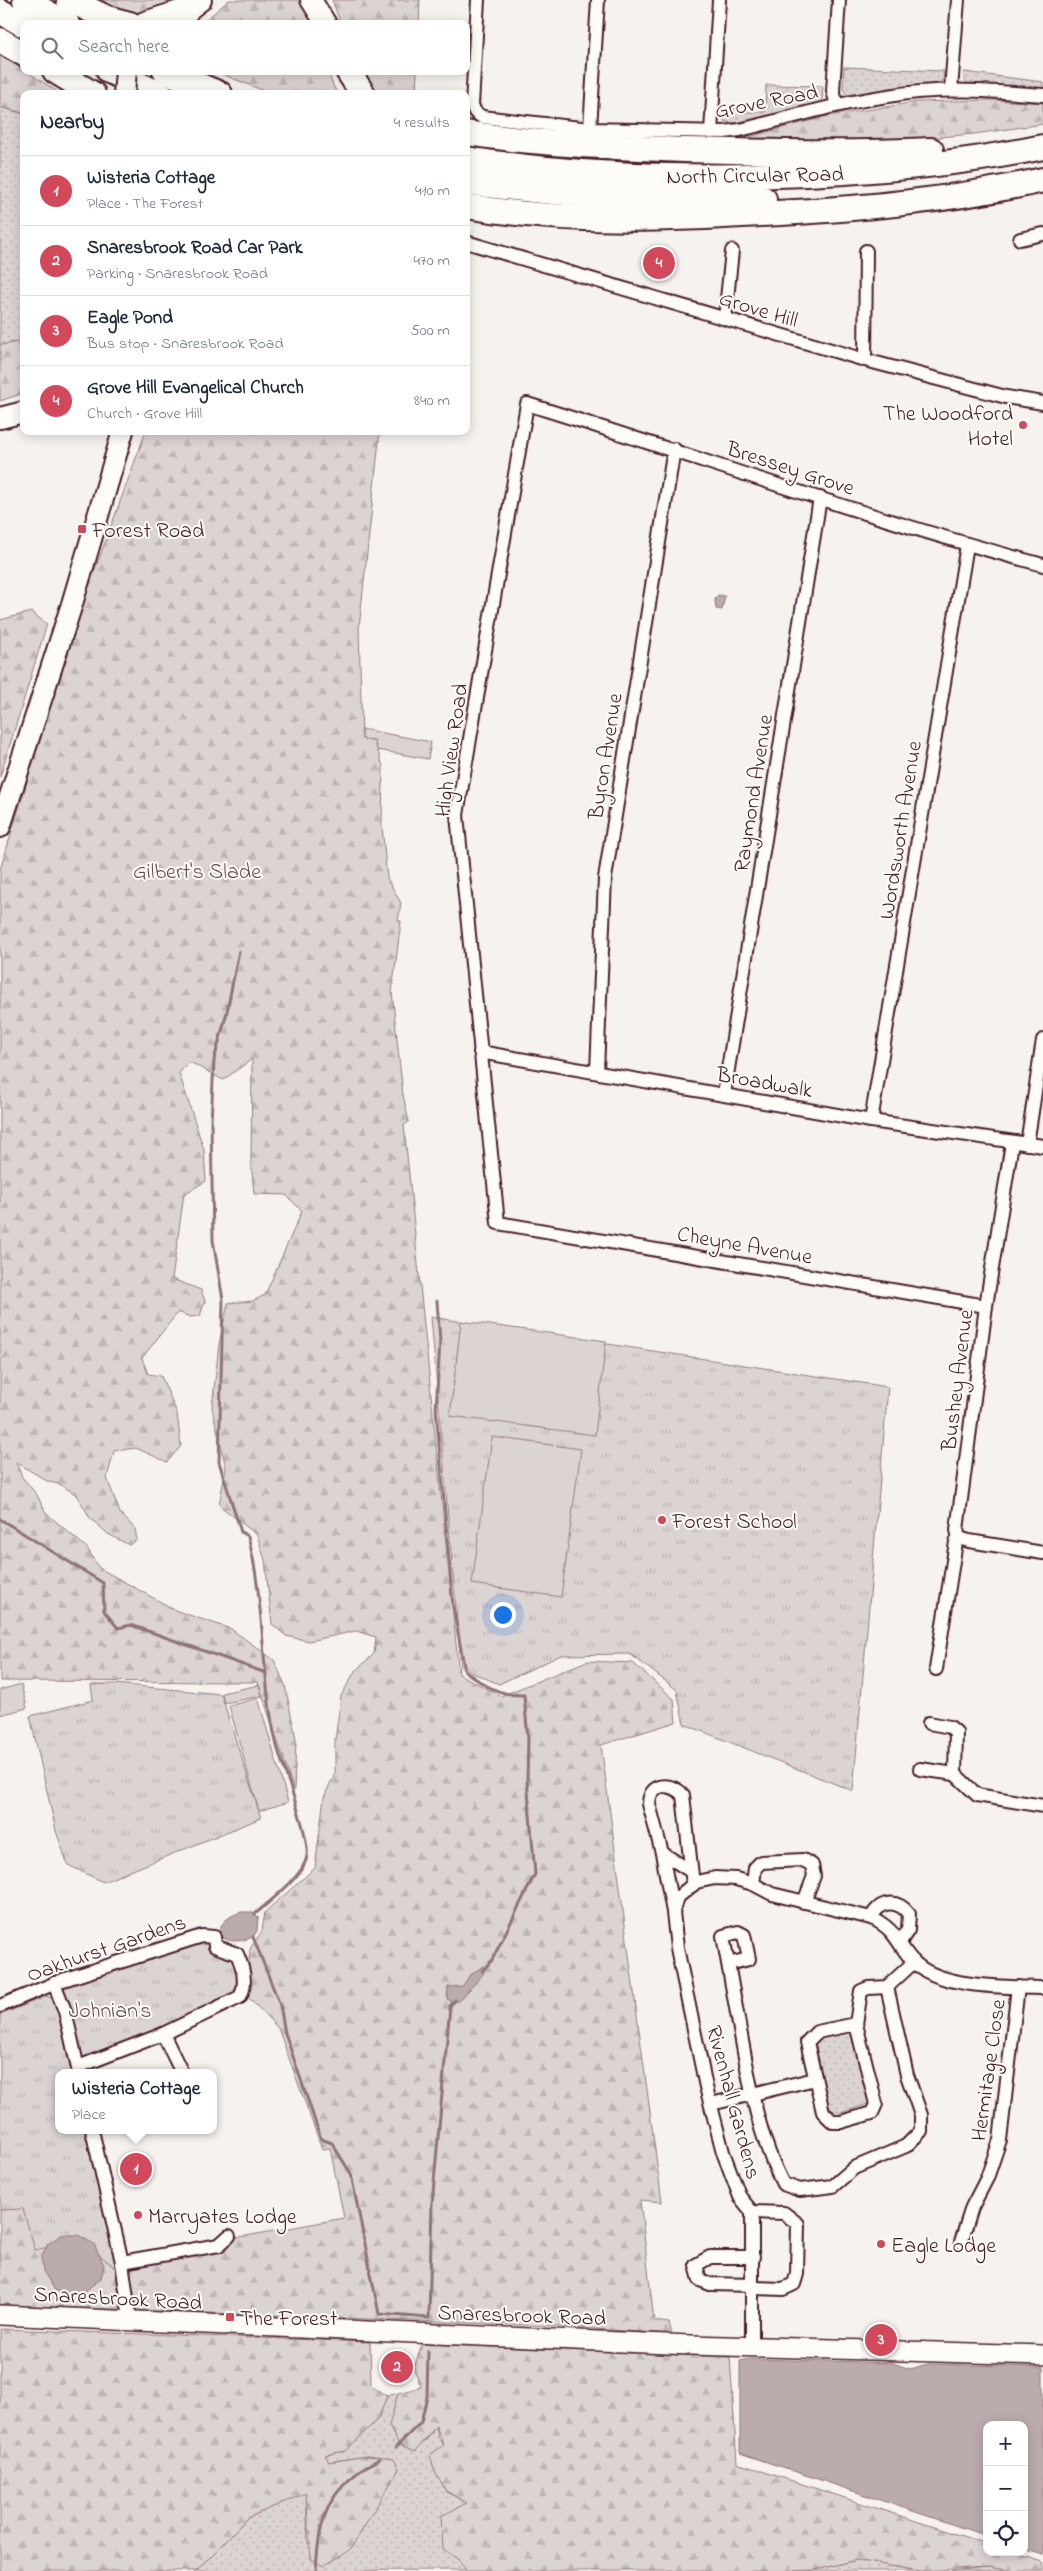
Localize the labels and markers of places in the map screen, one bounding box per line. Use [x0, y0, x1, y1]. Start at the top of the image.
pin: 4 [643, 244, 675, 282]
place label: The Woodford Hotel [883, 399, 1013, 456]
marker: The Woodford Hotel [1017, 419, 1029, 431]
place label: Forest Road [91, 516, 204, 548]
marker: Forest Road [76, 523, 88, 535]
place label: Forest School [671, 1507, 797, 1539]
marker: Forest School [656, 1514, 668, 1526]
pin: 1 [120, 2150, 152, 2188]
place label: Marryates Lodge [148, 2202, 297, 2235]
marker: Marryates Lodge [132, 2209, 144, 2221]
place label: Eagle Lodge [891, 2231, 996, 2264]
marker: Eagle Lodge [875, 2238, 887, 2250]
place label: The Forest [240, 2304, 338, 2336]
marker: The Forest [224, 2311, 236, 2323]
pin: 3 [865, 2321, 897, 2359]
pin: 2 [381, 2348, 413, 2386]

